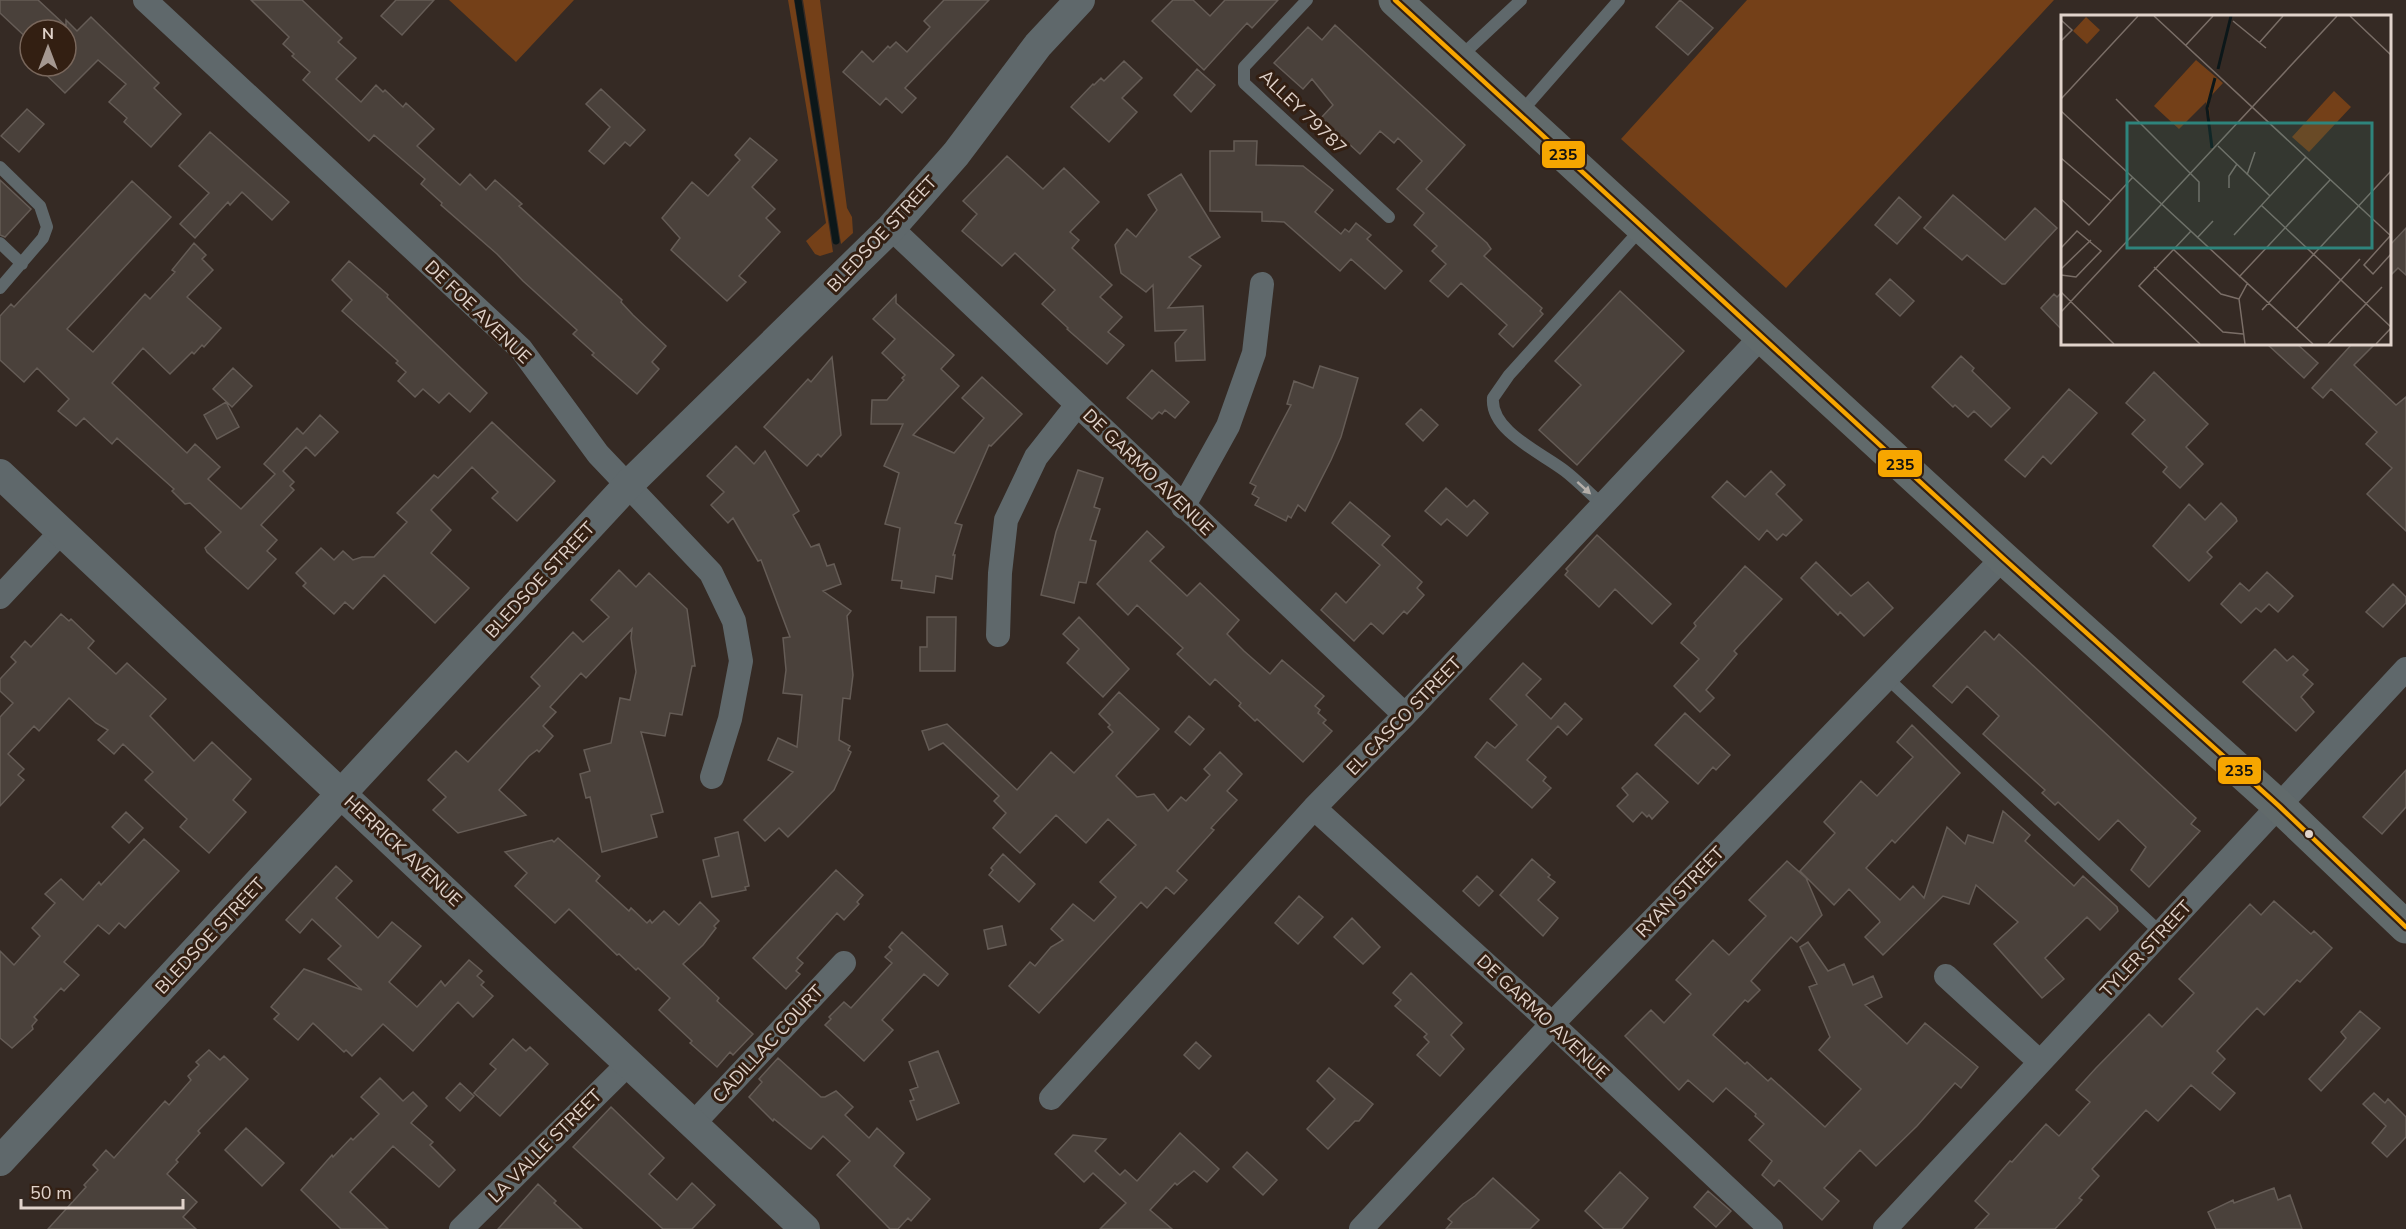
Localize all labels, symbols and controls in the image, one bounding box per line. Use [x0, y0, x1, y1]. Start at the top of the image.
inset map [2061, 15, 2391, 345]
north arrow [18, 18, 78, 78]
text: N [42, 23, 54, 45]
street label: ALLEY 79787 [1254, 64, 1352, 160]
line badge: 235 [1541, 140, 1586, 169]
text: 235 [1549, 144, 1577, 166]
street label: BLEDSOE STREET [822, 170, 942, 297]
street label: DE FOE AVENUE [420, 255, 536, 369]
street label: DE GARMO AVENUE [1078, 403, 1218, 541]
line badge: 235 [1877, 449, 1923, 478]
text: 235 [1886, 454, 1914, 476]
one-way arrow [1576, 481, 1591, 494]
street label: BLEDSOE STREET [480, 516, 600, 643]
street label: EL CASCO STREET [1341, 651, 1467, 781]
line badge: 235 [2217, 756, 2262, 785]
text: 235 [2225, 760, 2253, 782]
street label: HERRICK AVENUE [339, 790, 467, 912]
unlabelled marker [2303, 828, 2315, 840]
street label: RYAN STREET [1630, 841, 1730, 943]
street label: BLEDSOE STREET [150, 872, 270, 999]
street label: TYLER STREET [2095, 895, 2197, 1003]
street label: DE GARMO AVENUE [1472, 949, 1614, 1085]
street label: CADILLAC COURT [707, 980, 829, 1108]
street label: LA VALLE STREET [483, 1084, 607, 1208]
scale bar [21, 1172, 183, 1210]
text: 50 m [30, 1181, 72, 1205]

